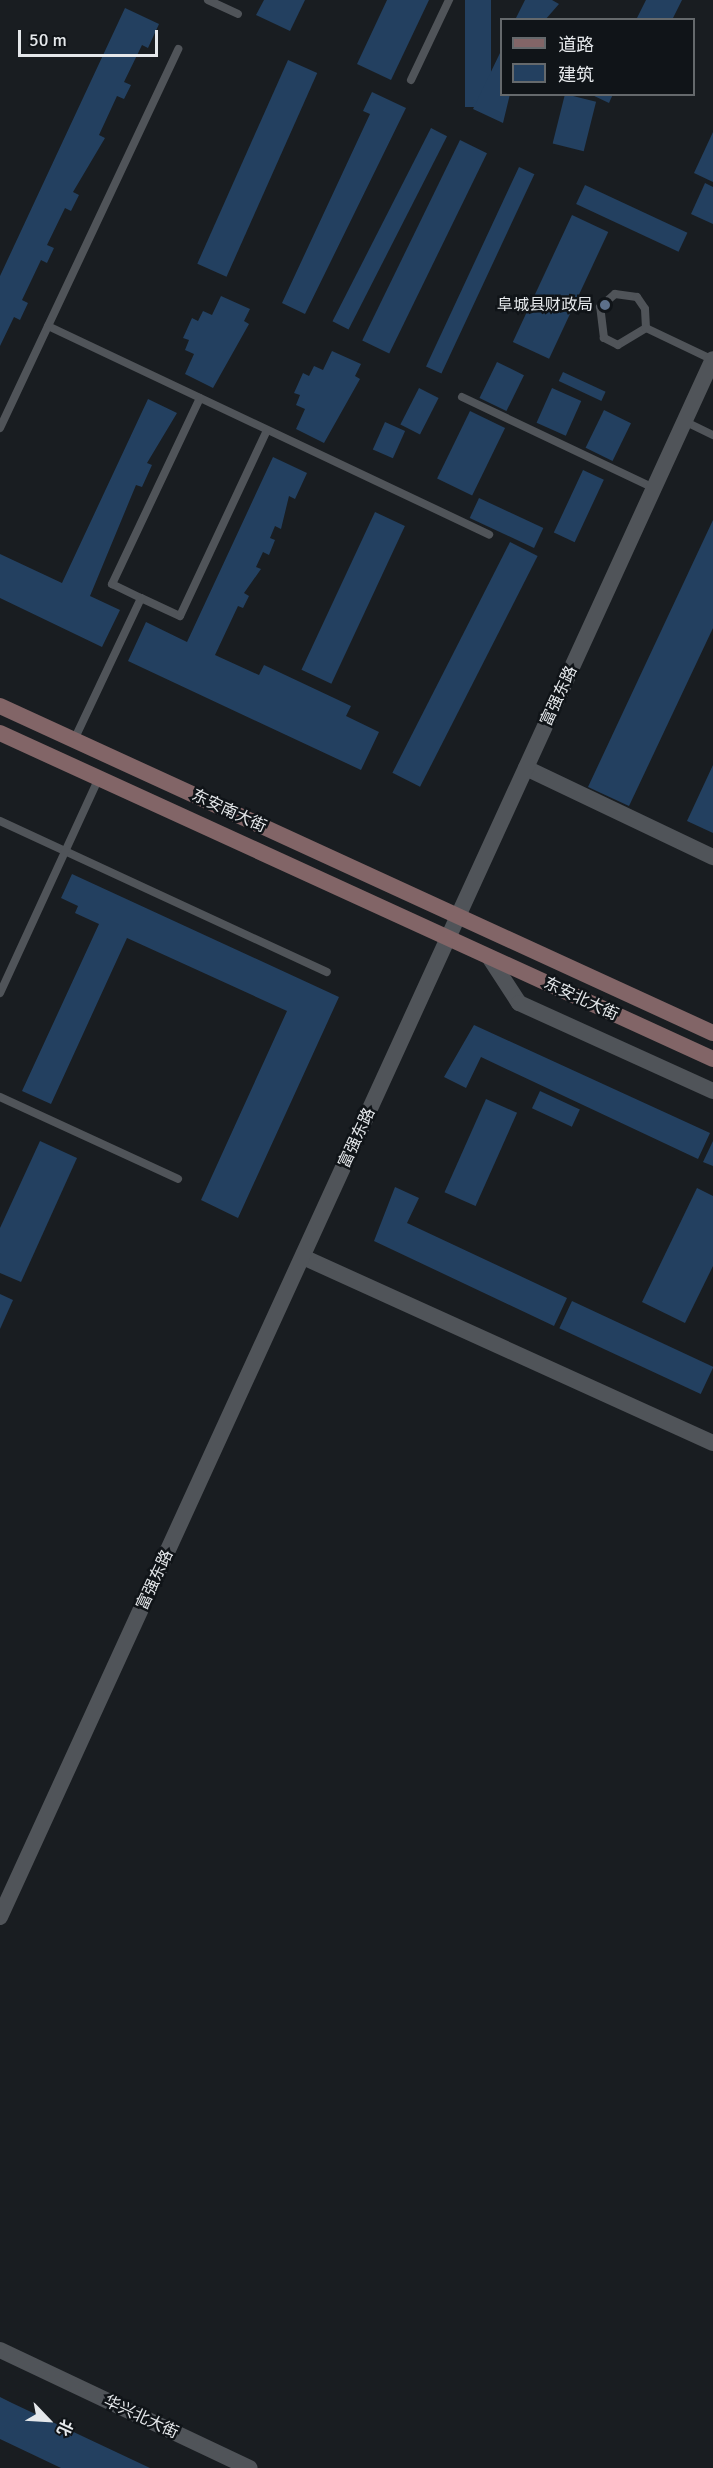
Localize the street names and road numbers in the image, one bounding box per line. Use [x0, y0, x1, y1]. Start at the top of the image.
street label: 富强东路 [537, 663, 581, 729]
street label: 东安南大街 [189, 785, 269, 837]
street label: 东安北大街 [541, 973, 621, 1025]
street label: 富强东路 [335, 1105, 379, 1171]
street label: 富强东路 [133, 1547, 177, 1613]
street label: 华兴北大街 [101, 2391, 181, 2443]

